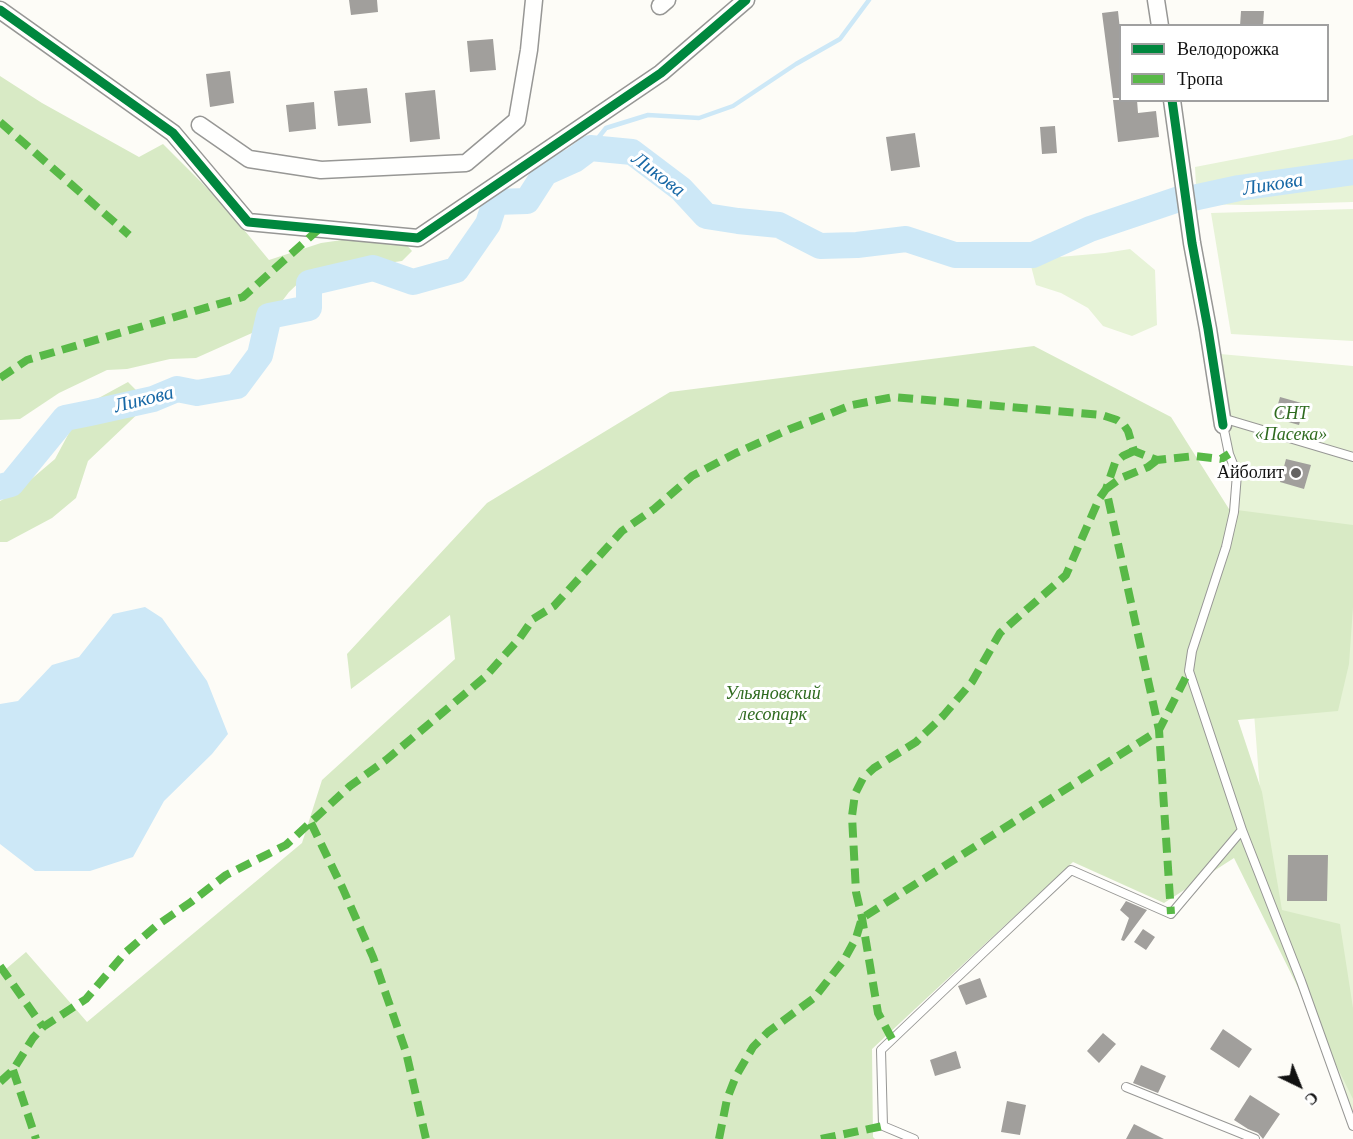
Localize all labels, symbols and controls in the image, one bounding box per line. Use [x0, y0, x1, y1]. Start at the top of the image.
legend [1119, 24, 1329, 102]
text: Велодорожка [1177, 39, 1279, 59]
text: Тропа [1177, 69, 1223, 89]
water label: Ликова [627, 147, 689, 203]
water label: Ликова [1241, 168, 1305, 202]
water label: Ликова [112, 381, 176, 419]
park label: СНТ «Пасека» [1255, 403, 1327, 446]
place label: Айболит [1217, 462, 1284, 484]
marker: Айболит [1289, 466, 1303, 480]
park label: Ульяновский лесопарк [725, 683, 821, 726]
north arrow [1269, 1055, 1329, 1115]
text: С [1302, 1088, 1322, 1109]

